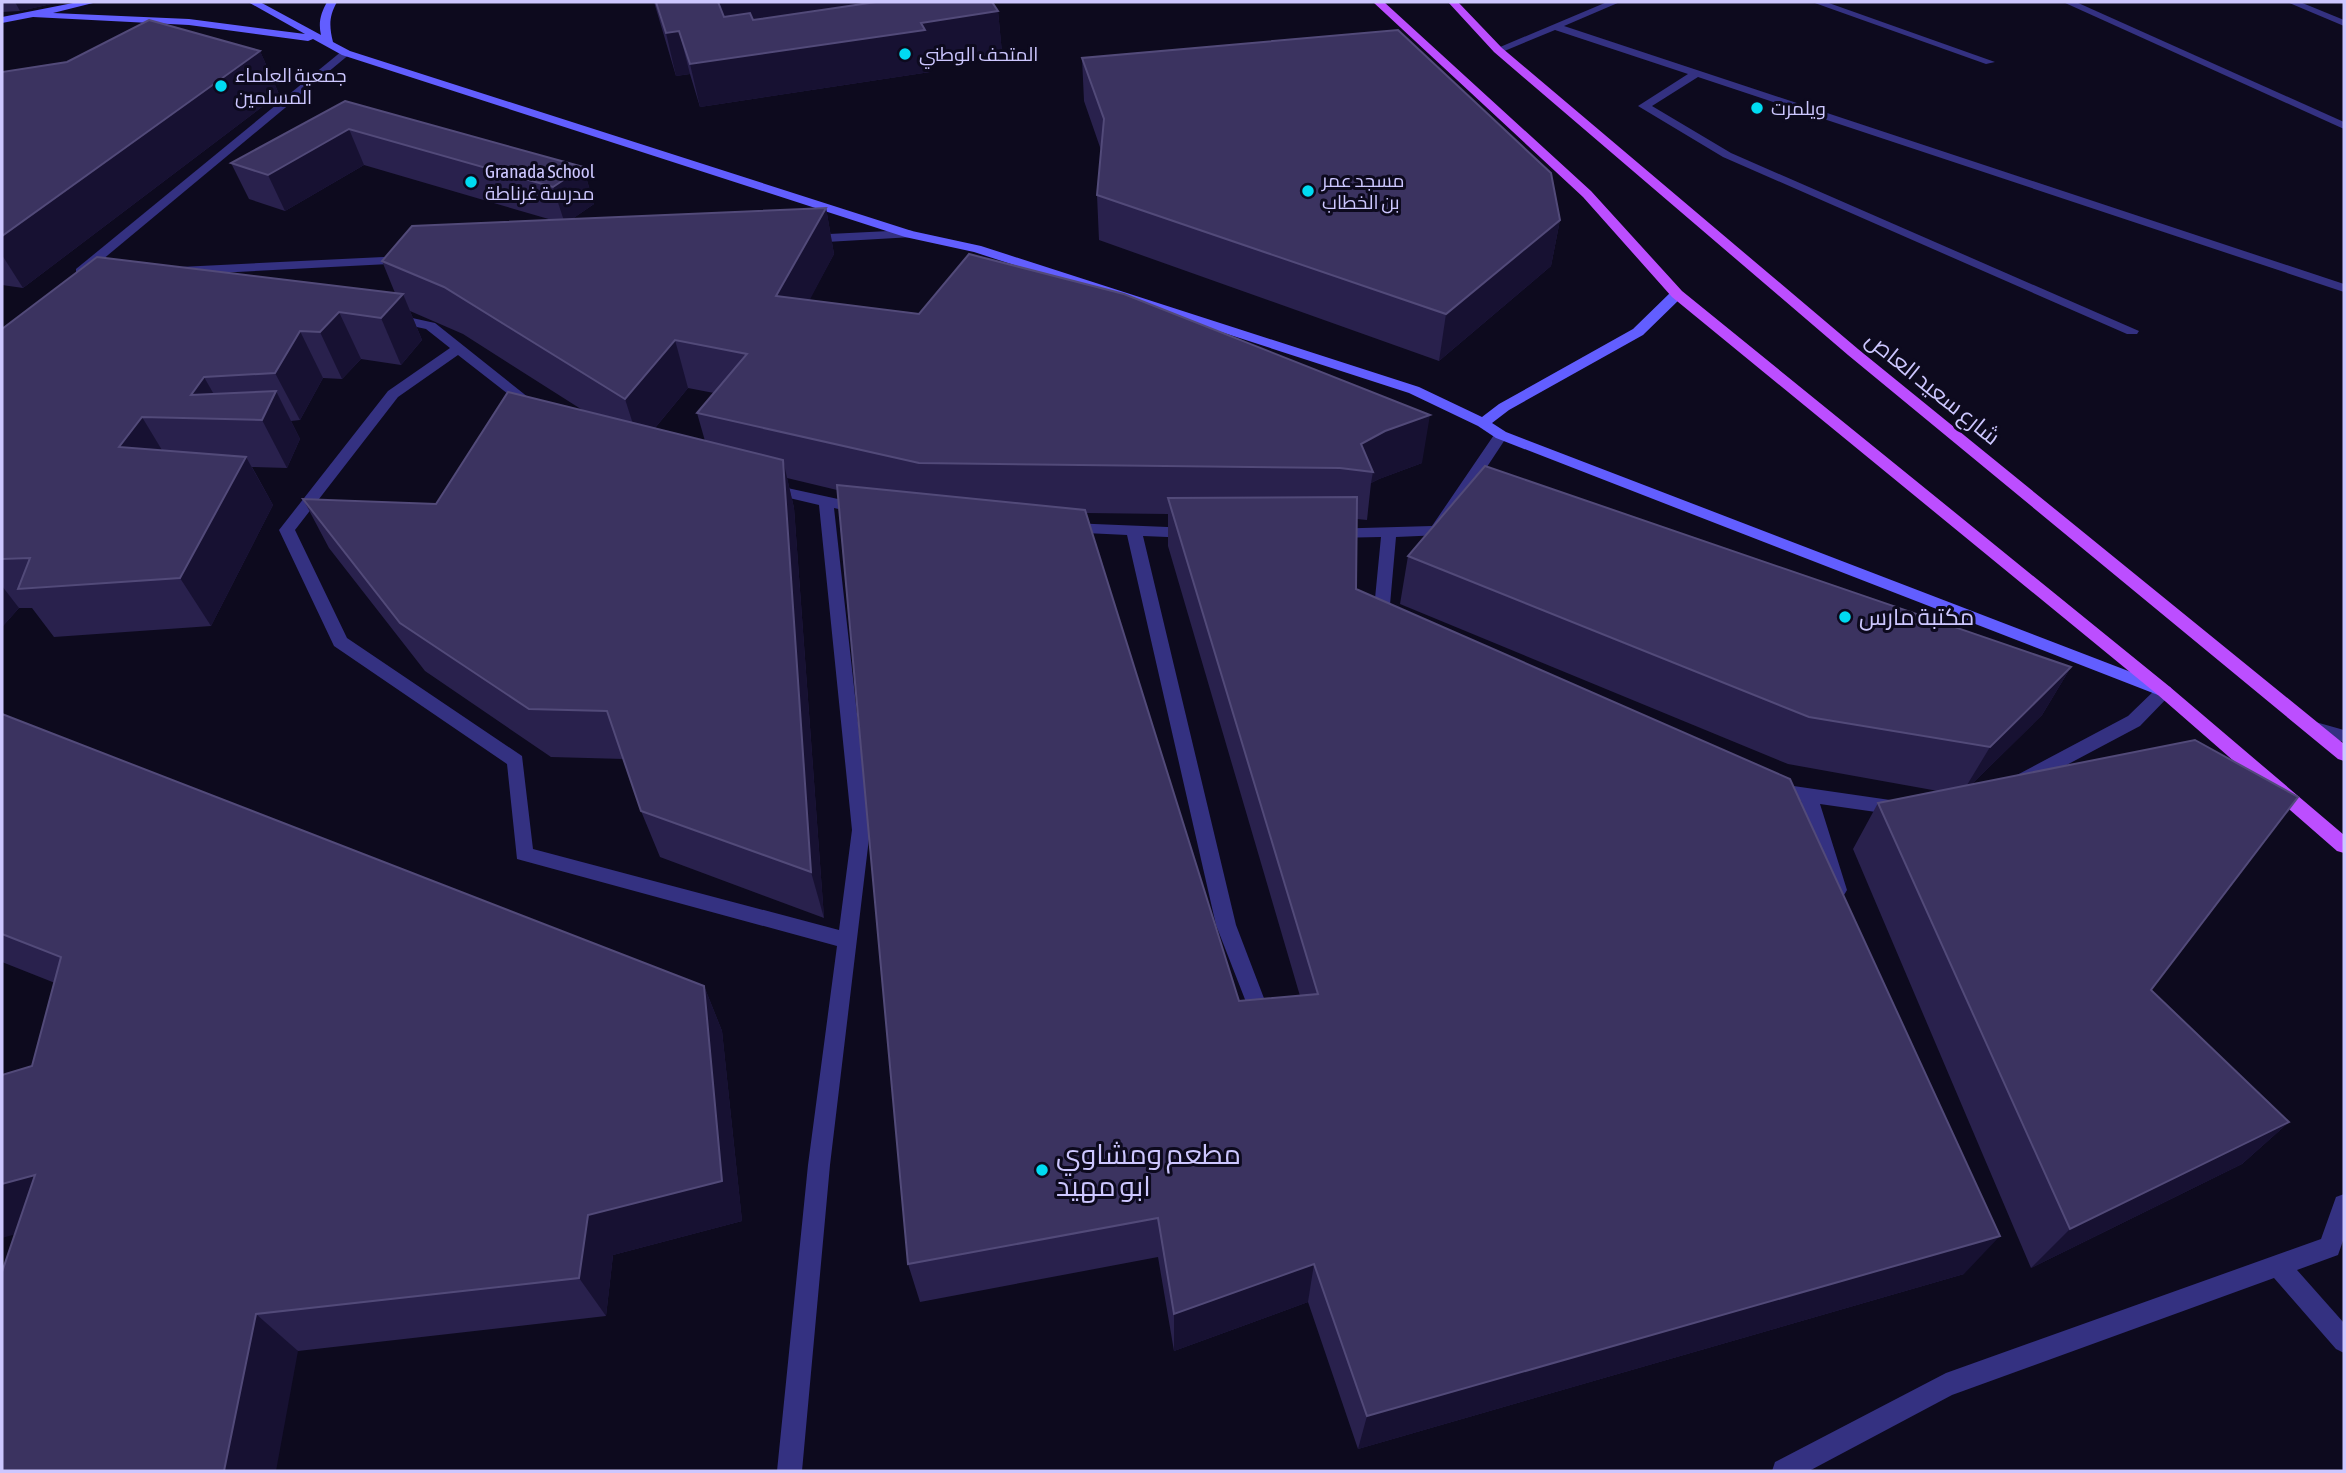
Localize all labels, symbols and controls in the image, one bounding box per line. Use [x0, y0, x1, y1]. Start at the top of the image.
place label: المتحف الوطني [919, 43, 1038, 69]
marker: المتحف الوطني [897, 46, 913, 62]
place label: جمعية العلماء المسلمين [235, 64, 347, 109]
marker: جمعية العلماء المسلمين [213, 78, 229, 94]
place label: ويلمرت [1771, 97, 1826, 120]
marker: ويلمرت [1749, 100, 1765, 116]
place label: Granada School مدرسة غرناطة [485, 160, 595, 205]
place label: مسجد عمر بن الخطاب [1321, 169, 1405, 214]
marker: Granada School مدرسة غرناطة [463, 174, 479, 190]
marker: مسجد عمر بن الخطاب [1300, 183, 1316, 199]
street label: شارع سعيد العاص [1859, 326, 2005, 452]
place label: مكتبة مارس [1859, 604, 1974, 631]
marker: مكتبة مارس [1837, 609, 1853, 625]
place label: مطعم ومشاوي ابو مهيد [1056, 1138, 1241, 1203]
marker: مطعم ومشاوي ابو مهيد [1034, 1162, 1050, 1178]

